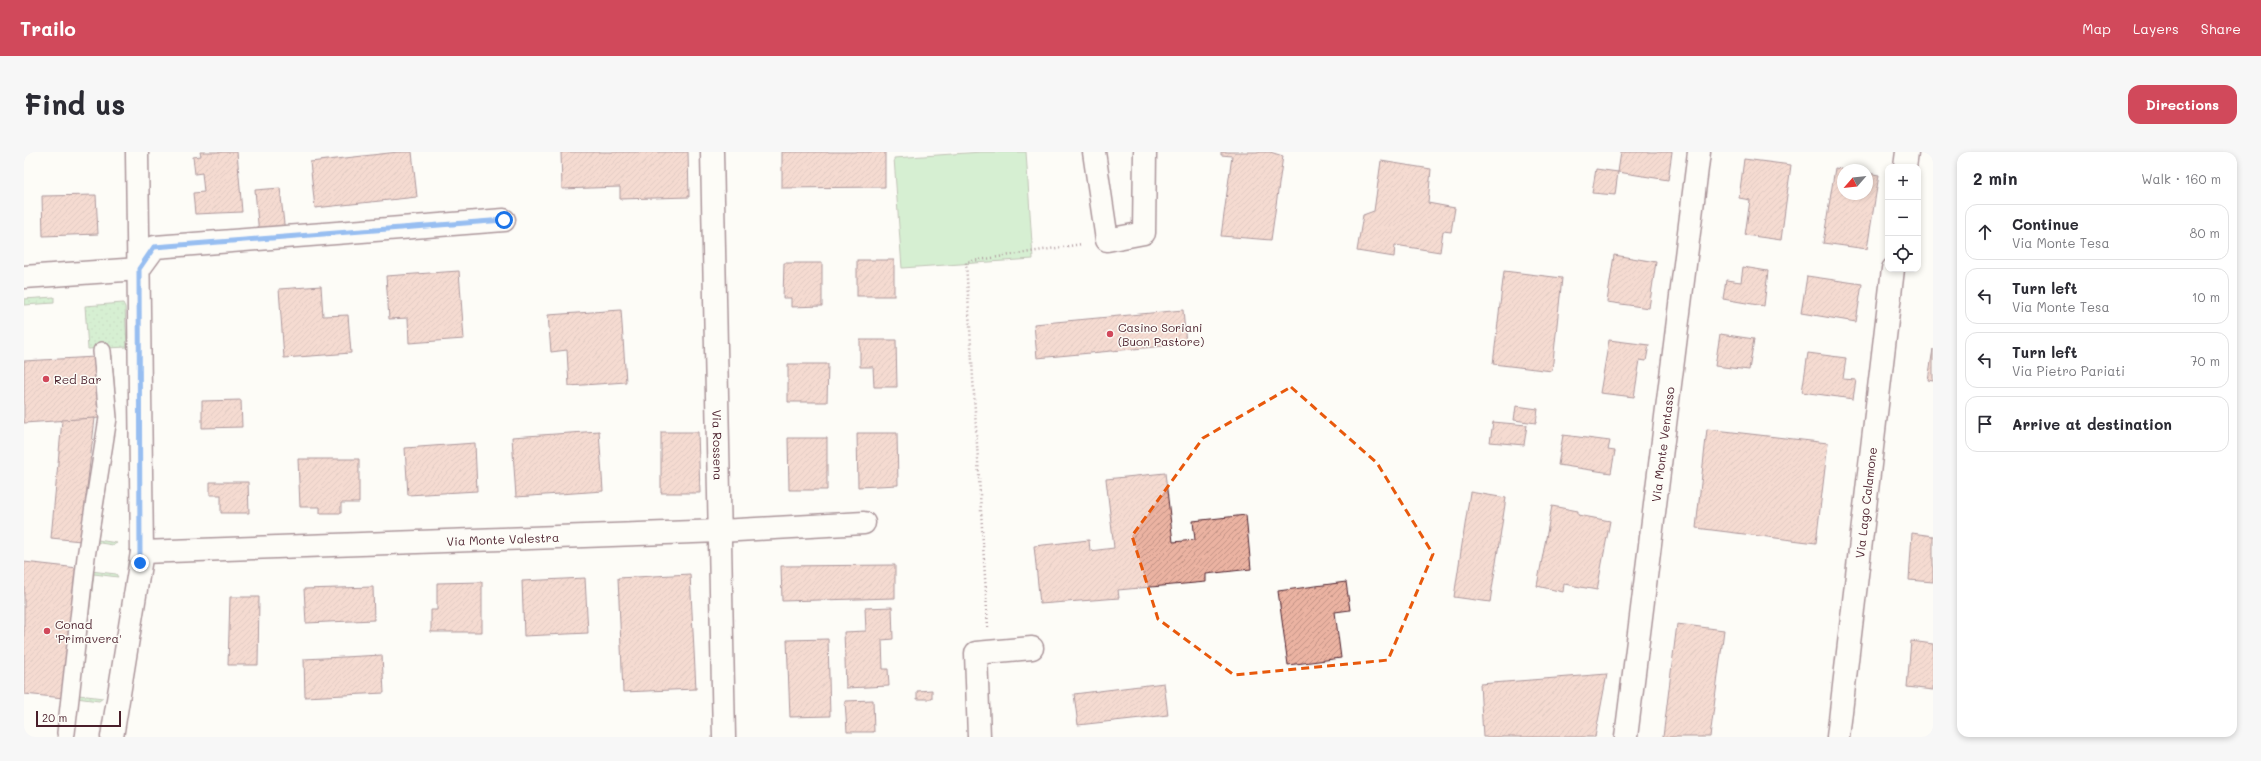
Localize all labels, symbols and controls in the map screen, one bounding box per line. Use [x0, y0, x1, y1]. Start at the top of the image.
text: Trailo [20, 16, 76, 41]
text: Map [2082, 19, 2111, 38]
text: Layers [2133, 19, 2179, 38]
text: Share [2201, 19, 2241, 38]
button: Directions [2128, 85, 2237, 124]
text: Find us [24, 86, 125, 122]
north arrow [1837, 164, 1873, 200]
map controls [1885, 164, 1921, 272]
button: + [1885, 164, 1921, 200]
text: 2 min [1973, 167, 2018, 189]
text: Walk · 160 m [2141, 170, 2221, 187]
button: − [1885, 200, 1921, 236]
route start [495, 211, 513, 229]
text: Continue [2012, 214, 2079, 234]
icon: ahead [1974, 221, 1996, 243]
text: 80 m [2190, 224, 2220, 241]
text: Via Monte Tesa [2012, 234, 2110, 251]
button: locate [1885, 236, 1921, 272]
text: Turn left [2012, 278, 2077, 298]
icon: left [1974, 285, 1996, 307]
text: 10 m [2192, 288, 2220, 305]
text: Via Monte Tesa [2012, 298, 2110, 315]
place label: Casino Soriani (Buon Pastore) [1118, 319, 1204, 349]
marker: Casino Soriani (Buon Pastore) [1105, 329, 1115, 339]
text: Turn left [2012, 342, 2077, 362]
icon: left [1974, 349, 1996, 371]
text: 70 m [2190, 352, 2220, 369]
text: Via Pietro Pariati [2012, 362, 2125, 379]
place label: Red Bar [54, 371, 102, 387]
marker: Red Bar [41, 374, 51, 384]
street label: Via Monte Ventasso [1647, 386, 1678, 503]
street label: Via Rossena [709, 409, 727, 481]
icon: arrive [1974, 413, 1996, 435]
text: Arrive at destination [2012, 414, 2172, 434]
street label: Via Lago Calamone [1851, 446, 1880, 559]
street label: Via Monte Valestra [446, 529, 559, 549]
route end [131, 554, 149, 572]
place label: Conad 'Primavera' [55, 616, 122, 646]
marker: Conad 'Primavera' [42, 626, 52, 636]
scale bar [36, 709, 121, 728]
text: 20 m [42, 710, 67, 725]

